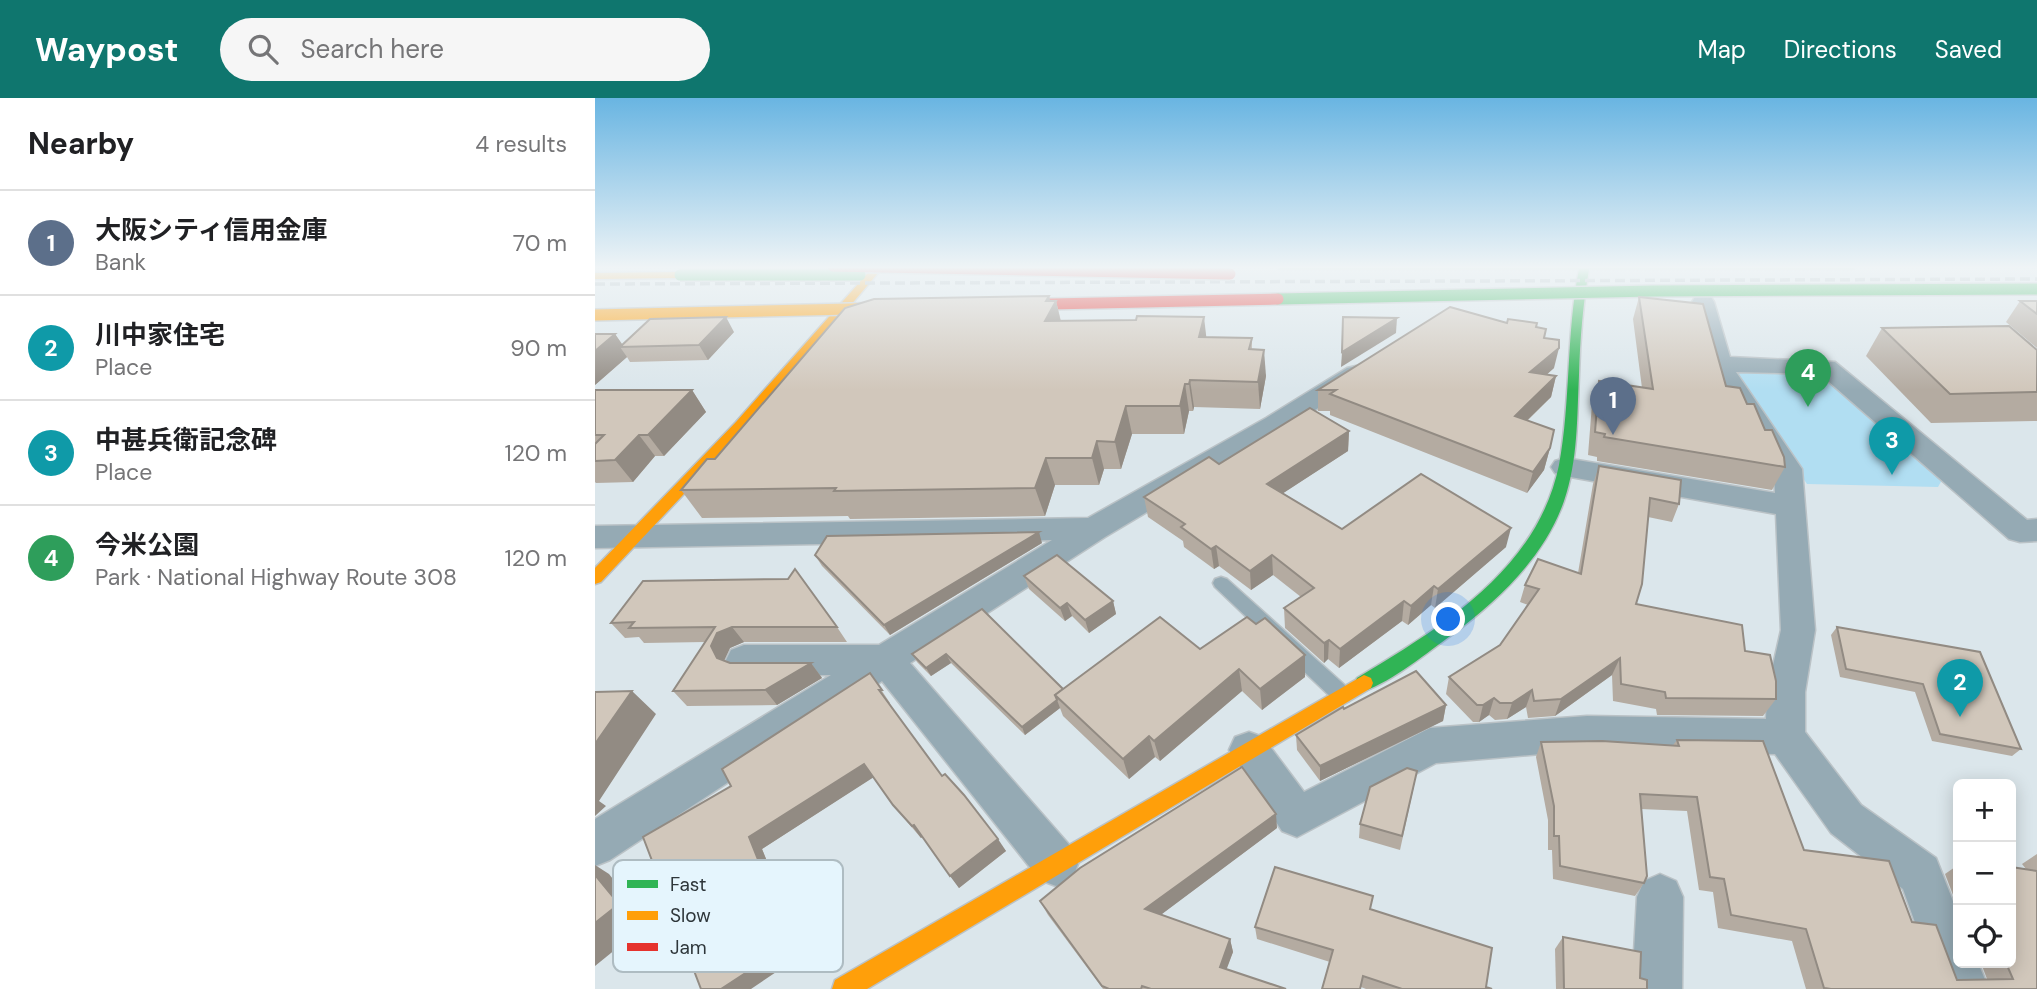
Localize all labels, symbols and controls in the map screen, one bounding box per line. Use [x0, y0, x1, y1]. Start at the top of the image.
search box [220, 18, 710, 81]
text: Waypost [35, 28, 178, 71]
icon: search [244, 30, 282, 68]
text: Search here [300, 32, 444, 66]
text: Map [1698, 34, 1746, 65]
text: Directions [1784, 34, 1897, 65]
text: Saved [1935, 34, 2002, 65]
text: Nearby [28, 124, 134, 163]
text: 4 results [475, 129, 567, 159]
text: 大阪シティ信用金庫 [95, 213, 327, 247]
text: 1 [47, 228, 55, 258]
text: 70 m [513, 228, 567, 258]
text: Bank [95, 247, 146, 277]
text: 川中家住宅 [95, 318, 225, 352]
text: 2 [44, 333, 58, 363]
text: 90 m [510, 333, 567, 363]
pin: 4 [1785, 349, 1831, 407]
text: Place [95, 352, 152, 382]
pin: 1 [1590, 377, 1636, 435]
pin: 3 [1869, 417, 1915, 475]
text: 中甚兵衛記念碑 [95, 423, 277, 457]
text: 3 [44, 438, 58, 468]
text: 120 m [504, 438, 567, 468]
text: Place [95, 457, 152, 487]
text: 今米公園 [95, 528, 199, 562]
text: 4 [44, 543, 58, 573]
text: 120 m [504, 543, 567, 573]
text: Park · National Highway Route 308 [95, 562, 457, 592]
your location [1431, 602, 1465, 636]
pin: 2 [1937, 659, 1983, 717]
map controls [1953, 779, 2016, 968]
button: + [1953, 779, 2016, 842]
button: − [1953, 842, 2016, 905]
legend [613, 860, 843, 972]
text: Fast [670, 872, 706, 897]
text: Slow [670, 903, 711, 928]
button: locate [1953, 905, 2016, 968]
text: Jam [670, 935, 707, 960]

